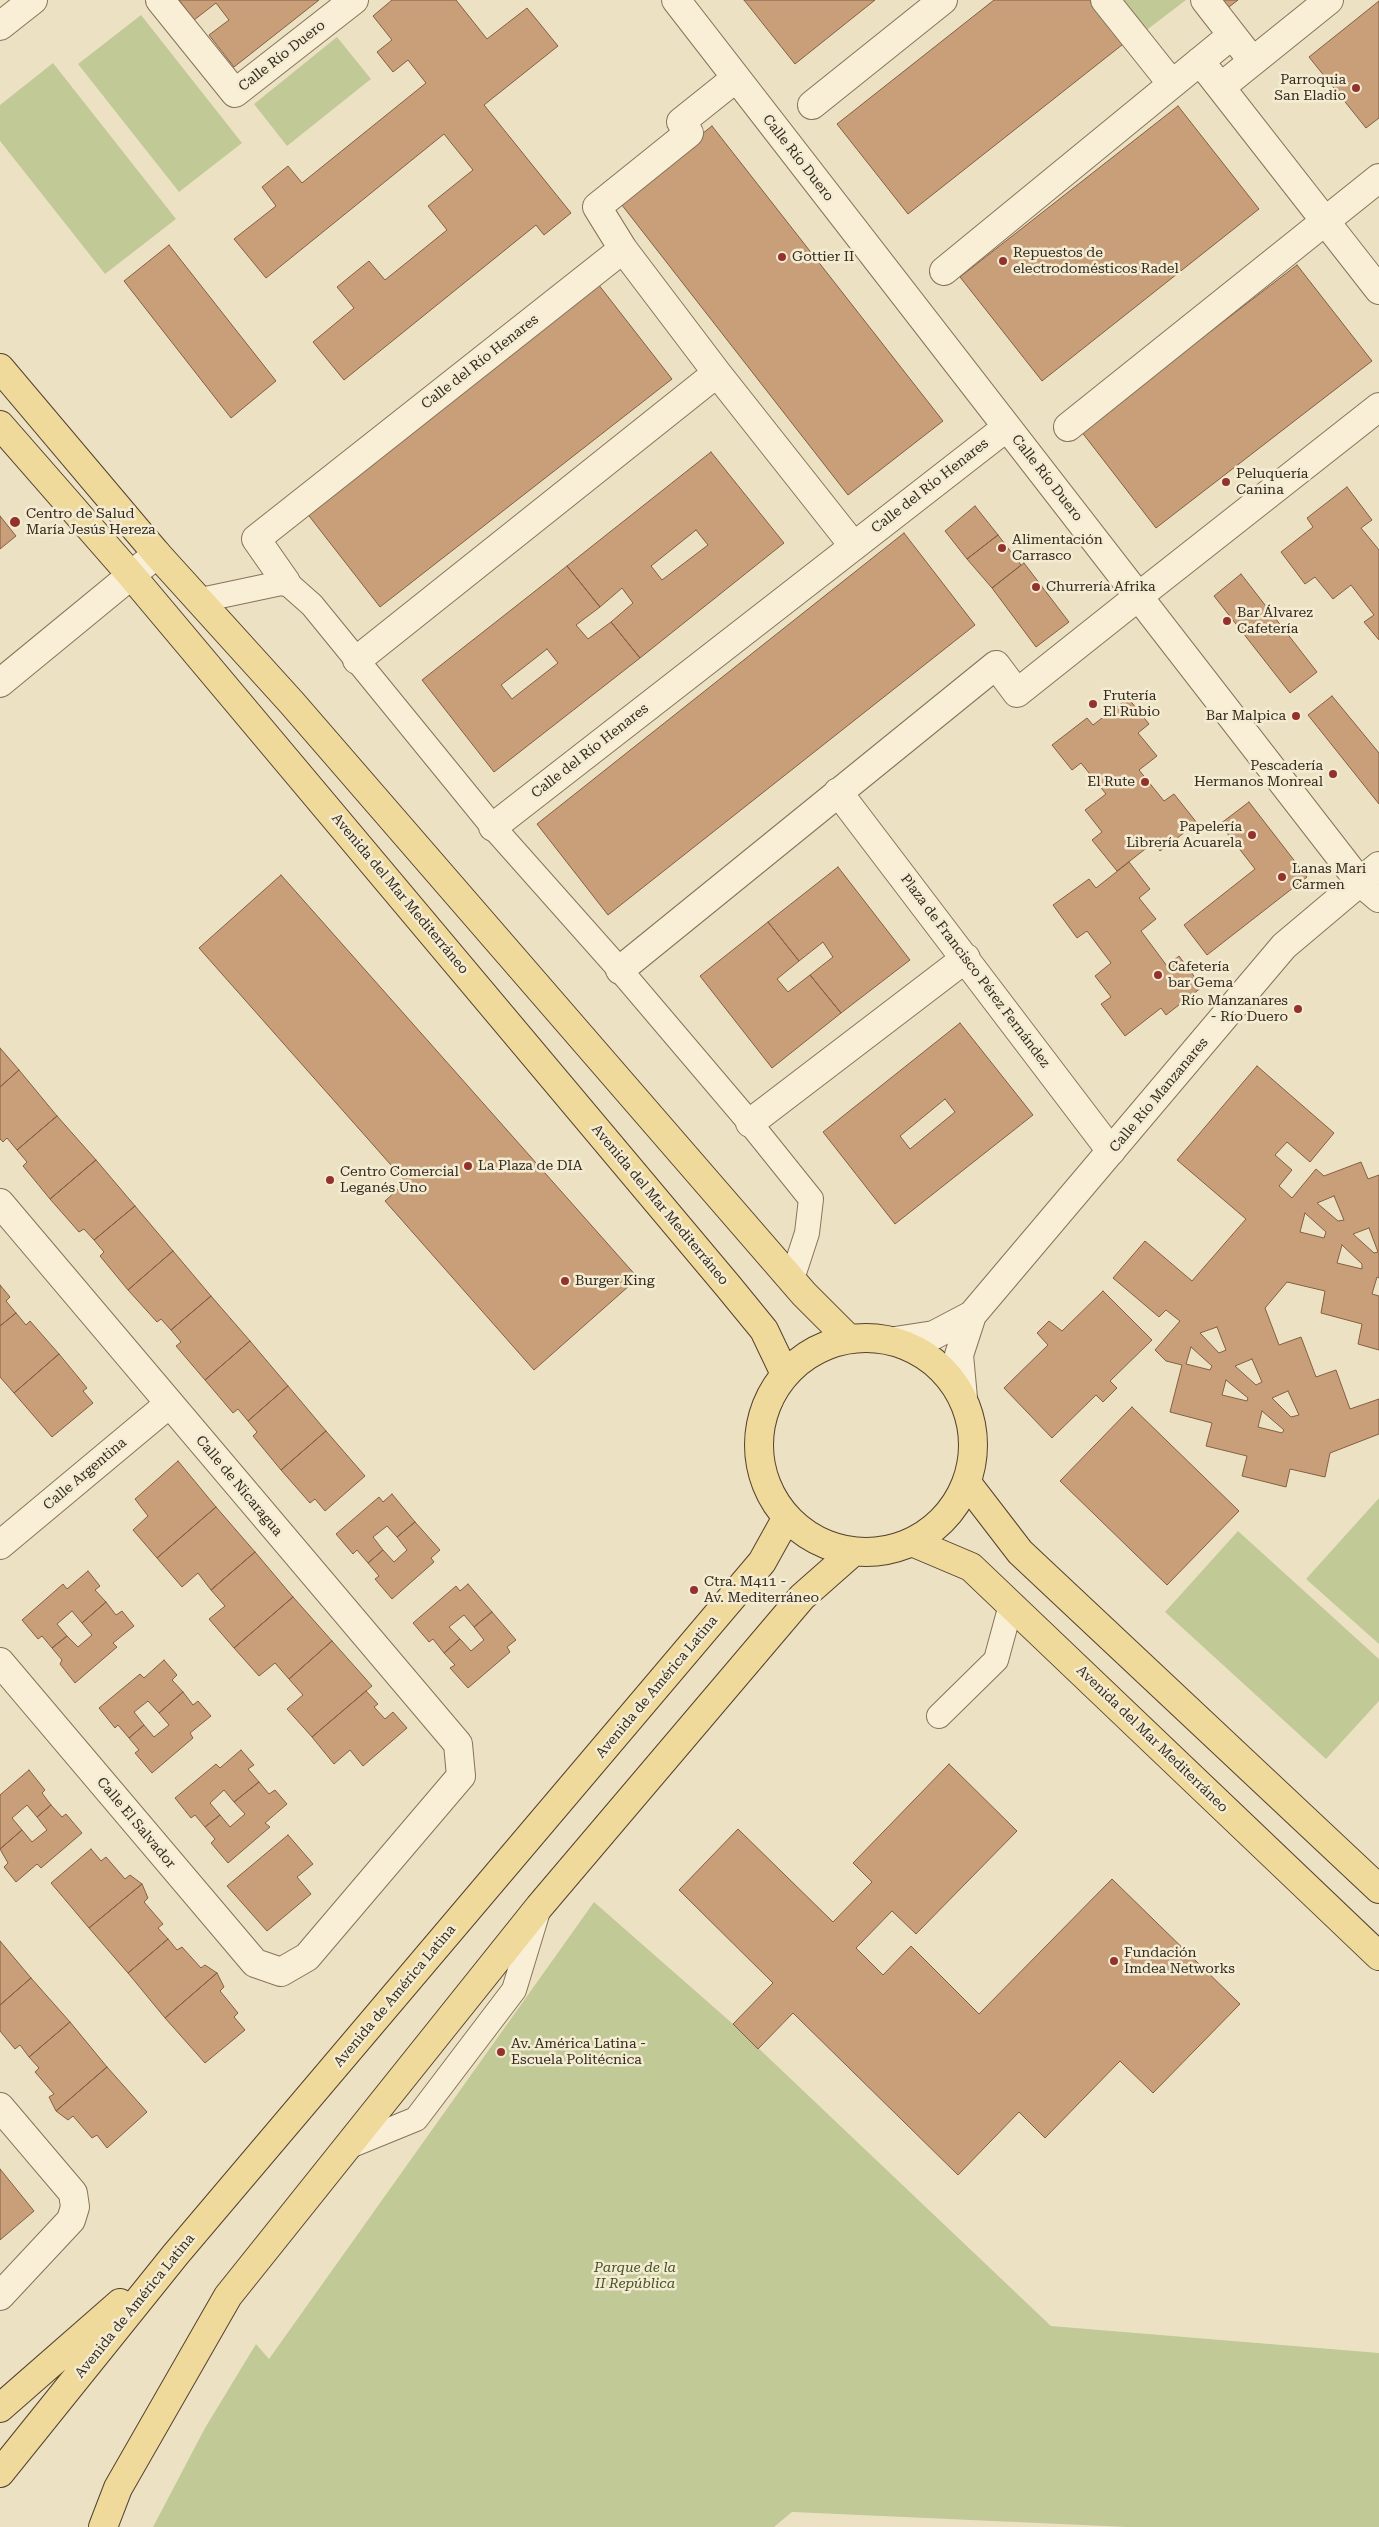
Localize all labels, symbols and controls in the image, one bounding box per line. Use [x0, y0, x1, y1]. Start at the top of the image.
street label: Calle Río Duero [235, 17, 329, 95]
place label: Parroquia San Eladio [1274, 72, 1346, 104]
marker: Parroquia San Eladio [1350, 82, 1362, 94]
street label: Calle Río Duero [759, 111, 837, 205]
place label: Repuestos de electrodomésticos Radel [1013, 245, 1179, 278]
place label: Gottier II [792, 249, 854, 265]
marker: Gottier II [776, 251, 788, 263]
marker: Repuestos de electrodomésticos Radel [997, 255, 1009, 267]
street label: Calle del Río Henares [418, 311, 542, 413]
street label: Calle Río Duero [1008, 431, 1086, 525]
street label: Calle del Río Henares [868, 435, 992, 537]
place label: Peluquería Canina [1236, 466, 1308, 498]
marker: Peluquería Canina [1220, 476, 1232, 488]
place label: Centro de Salud María Jesús Hereza [26, 506, 156, 538]
marker: Centro de Salud María Jesús Hereza [8, 515, 22, 529]
place label: Alimentación Carrasco [1012, 532, 1103, 564]
marker: Alimentación Carrasco [996, 542, 1008, 554]
place label: Churrería Afrika [1046, 579, 1155, 595]
marker: Churrería Afrika [1030, 581, 1042, 593]
place label: Bar Álvarez Cafetería [1237, 605, 1313, 638]
marker: Bar Álvarez Cafetería [1221, 615, 1233, 627]
place label: Frutería El Rubio [1103, 688, 1160, 720]
marker: Frutería El Rubio [1087, 698, 1099, 710]
street label: Calle del Río Henares [528, 700, 652, 802]
place label: Bar Malpica [1206, 708, 1286, 724]
marker: Bar Malpica [1290, 710, 1302, 722]
place label: Pescadería Hermanos Monreal [1194, 758, 1323, 790]
marker: Pescadería Hermanos Monreal [1327, 768, 1339, 780]
place label: El Rute [1087, 774, 1135, 790]
marker: El Rute [1139, 776, 1151, 788]
street label: Avenida del Mar Mediterráneo [328, 810, 472, 978]
place label: Papelería Librería Acuarela [1126, 819, 1242, 852]
marker: Papelería Librería Acuarela [1246, 829, 1258, 841]
place label: Lanas Mari Carmen [1292, 861, 1366, 894]
street label: Plaza de Francisco Pérez Fernández [897, 871, 1053, 1071]
marker: Lanas Mari Carmen [1276, 871, 1288, 883]
place label: Cafetería bar Gema [1168, 959, 1233, 992]
marker: Cafetería bar Gema [1152, 969, 1164, 981]
place label: Río Manzanares - Río Duero [1181, 993, 1288, 1026]
marker: Río Manzanares - Río Duero [1292, 1003, 1304, 1015]
street label: Calle Río Manzanares [1106, 1034, 1212, 1156]
street label: Avenida del Mar Mediterráneo [588, 1121, 732, 1289]
place label: La Plaza de DIA [478, 1158, 583, 1174]
marker: La Plaza de DIA [462, 1160, 474, 1172]
place label: Centro Comercial Leganés Uno [340, 1164, 459, 1196]
marker: Centro Comercial Leganés Uno [324, 1174, 336, 1186]
place label: Burger King [575, 1273, 655, 1289]
marker: Burger King [559, 1275, 571, 1287]
street label: Calle de Nicaragua [192, 1432, 286, 1540]
street label: Calle Argentina [40, 1434, 130, 1514]
place label: Ctra. M411 - Av. Mediterráneo [704, 1574, 819, 1606]
marker: Ctra. M411 - Av. Mediterráneo [688, 1584, 700, 1596]
street label: Avenida de América Latina [593, 1612, 721, 1762]
street label: Avenida del Mar Mediterráneo [1073, 1662, 1231, 1816]
street label: Calle El Salvador [93, 1774, 179, 1872]
street label: Avenida de América Latina [331, 1921, 459, 2071]
place label: Fundación Imdea Networks [1124, 1945, 1235, 1978]
marker: Fundación Imdea Networks [1108, 1955, 1120, 1967]
place label: Av. América Latina - Escuela Politécnica [511, 2036, 646, 2068]
marker: Av. América Latina - Escuela Politécnica [495, 2046, 507, 2058]
street label: Avenida de América Latina [72, 2231, 198, 2381]
park label: Parque de la II República [594, 2260, 676, 2292]

